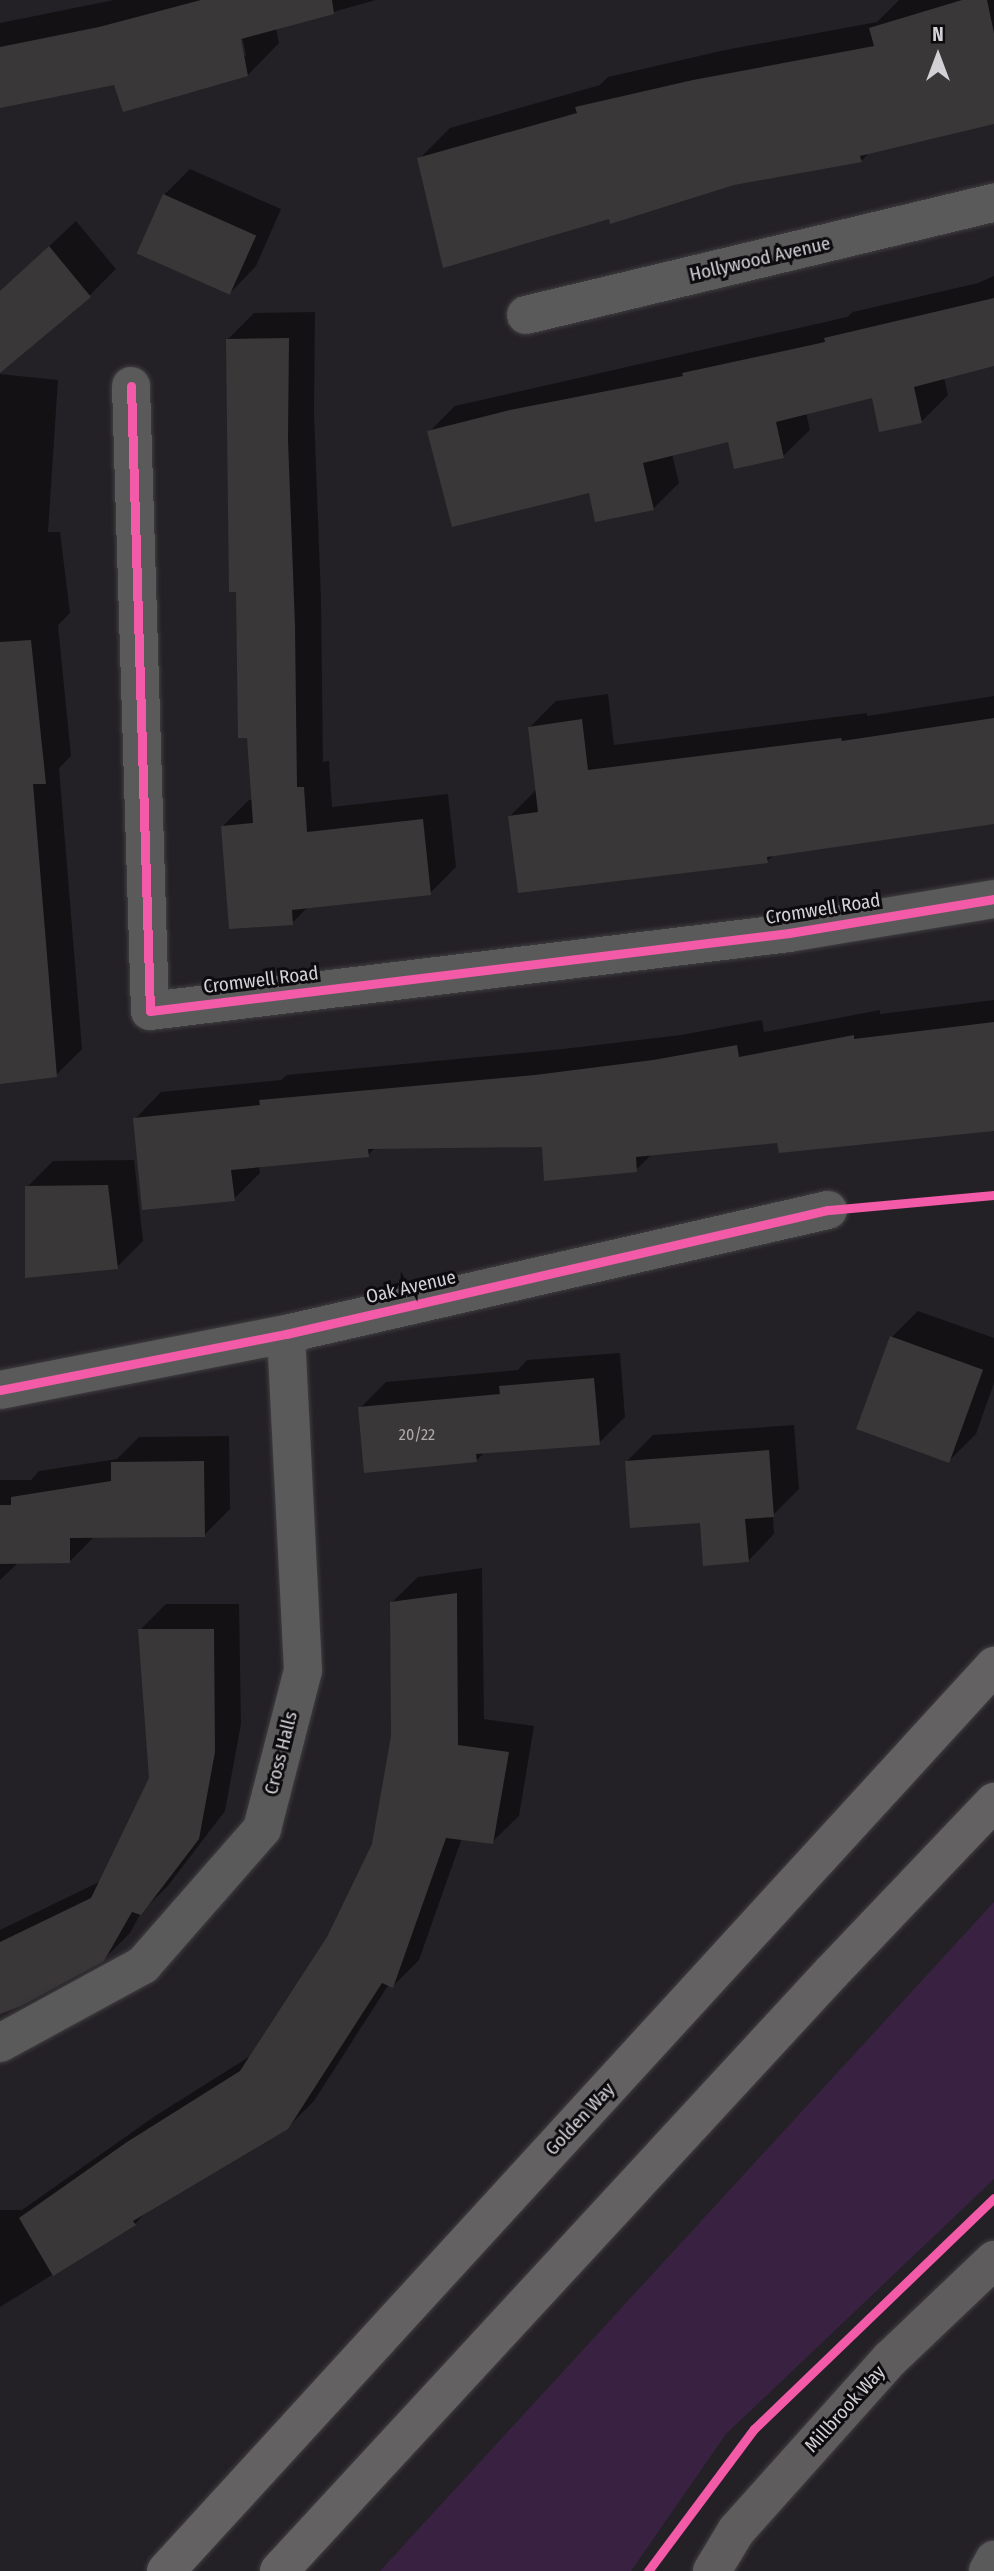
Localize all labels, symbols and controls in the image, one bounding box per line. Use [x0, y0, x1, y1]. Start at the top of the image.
north arrow [903, 21, 973, 91]
text: N [932, 23, 944, 46]
street label: Hollywood Avenue [687, 232, 833, 286]
street label: Cromwell Road [764, 889, 882, 929]
street label: Cromwell Road [202, 962, 320, 998]
street label: Oak Avenue [364, 1266, 458, 1308]
house number: 20/22 [399, 1425, 435, 1445]
street label: Cross Halls [260, 1709, 302, 1797]
street label: Golden Way [541, 2078, 619, 2160]
street label: Millbrook Way [800, 2361, 890, 2457]

